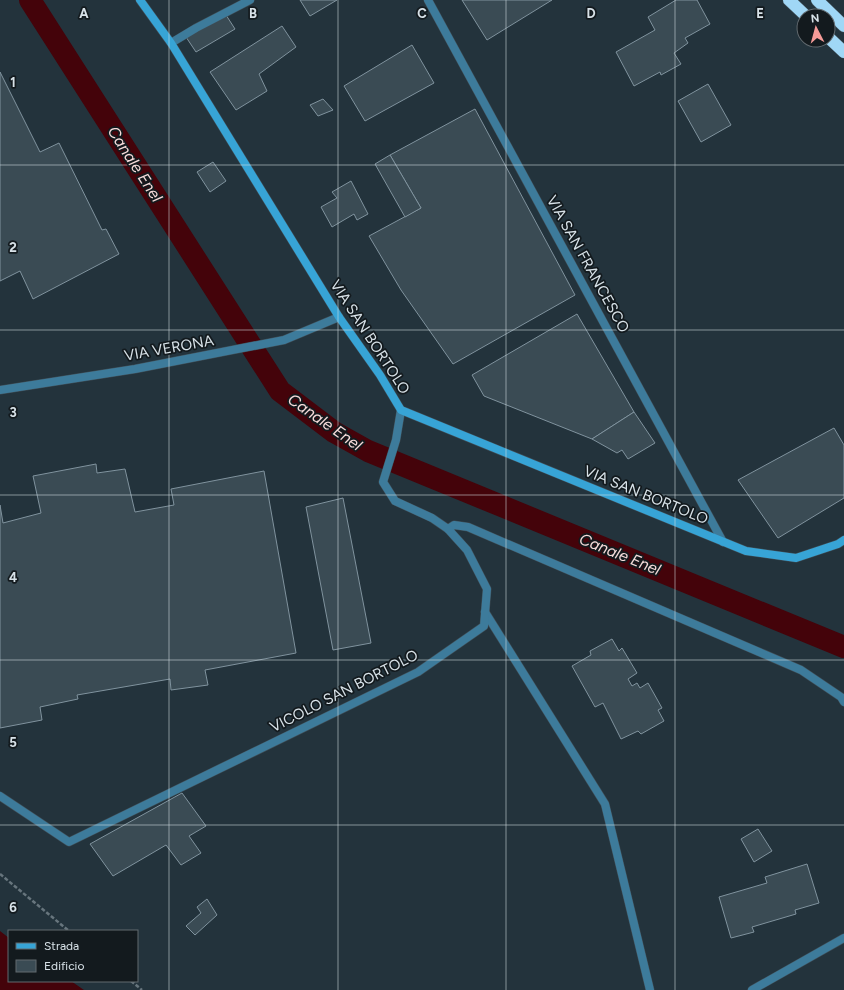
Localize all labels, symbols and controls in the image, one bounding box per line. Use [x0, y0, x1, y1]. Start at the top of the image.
text: A [79, 6, 89, 21]
text: B [249, 6, 257, 21]
text: C [417, 6, 427, 21]
text: D [586, 6, 596, 21]
text: E [756, 6, 764, 21]
north arrow [796, 8, 836, 48]
text: N [810, 12, 820, 25]
text: 1 [10, 75, 16, 90]
water label: Canale Enel [104, 123, 167, 206]
street label: VIA SAN FRANCESCO [543, 192, 633, 336]
text: 2 [9, 240, 17, 255]
street label: VIA SAN BORTOLO [326, 277, 414, 397]
street label: VIA VERONA [123, 331, 215, 365]
water label: Canale Enel [284, 389, 366, 455]
text: 3 [9, 405, 17, 420]
street label: VIA SAN BORTOLO [581, 462, 711, 528]
water label: Canale Enel [576, 529, 664, 579]
text: 4 [9, 570, 17, 585]
street label: VICOLO SAN BORTOLO [267, 646, 421, 736]
text: 5 [9, 735, 17, 750]
text: 6 [9, 900, 17, 915]
legend [8, 930, 138, 982]
text: Strada [44, 939, 79, 953]
text: Edificio [44, 959, 84, 973]

